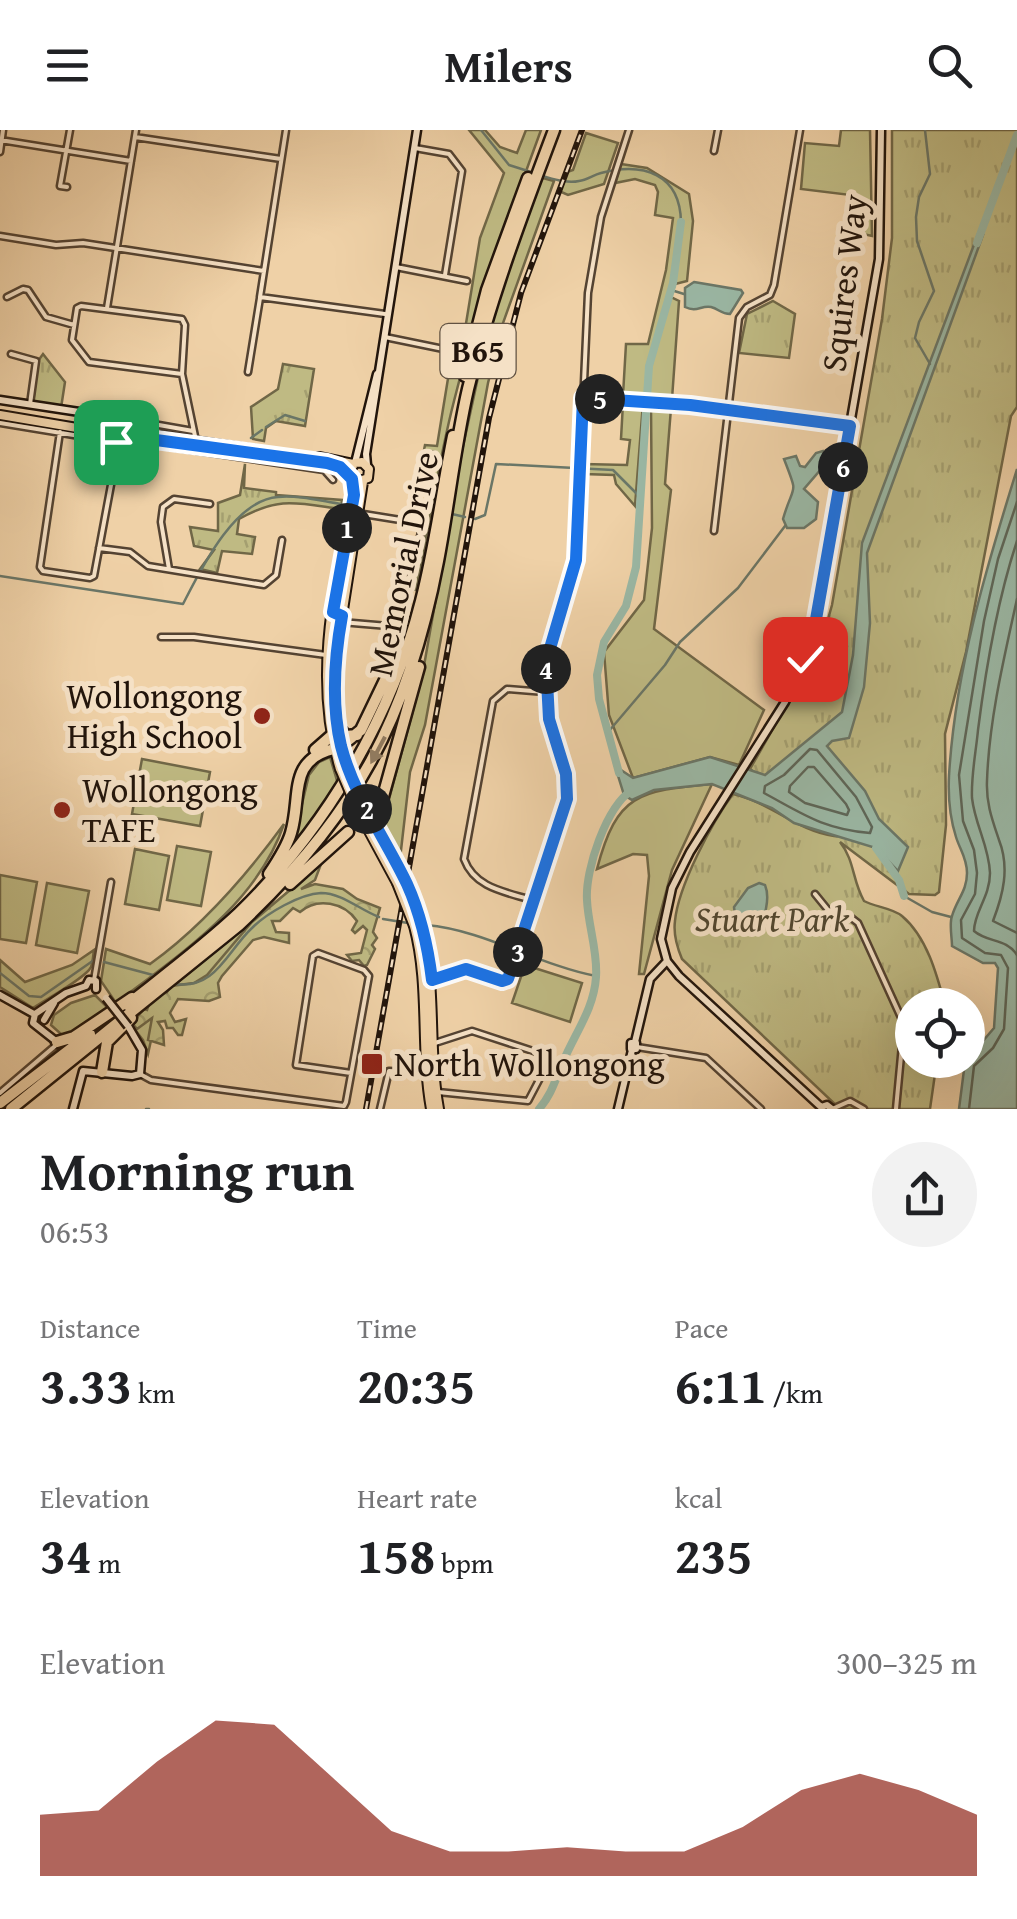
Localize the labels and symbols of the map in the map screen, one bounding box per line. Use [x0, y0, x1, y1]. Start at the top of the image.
street label: Squires Way [807, 191, 880, 375]
road number: B65 [440, 324, 516, 378]
pin: 5 [575, 374, 625, 424]
pin [74, 400, 159, 485]
pin: 6 [818, 442, 868, 492]
street label: Memorial Drive [354, 447, 451, 681]
pin: 1 [322, 503, 372, 553]
pin [763, 617, 848, 702]
pin: 4 [521, 644, 571, 694]
place label: Wollongong High School [66, 670, 243, 761]
marker: Wollongong High School [251, 705, 273, 727]
one-way arrow [370, 735, 387, 764]
place label: Wollongong TAFE [82, 764, 258, 855]
pin: 2 [342, 784, 392, 834]
marker: Wollongong TAFE [51, 799, 73, 821]
park label: Stuart Park [695, 893, 850, 944]
pin: 3 [493, 927, 543, 977]
place label: North Wollongong [394, 1038, 665, 1089]
marker: North Wollongong [359, 1051, 385, 1077]

